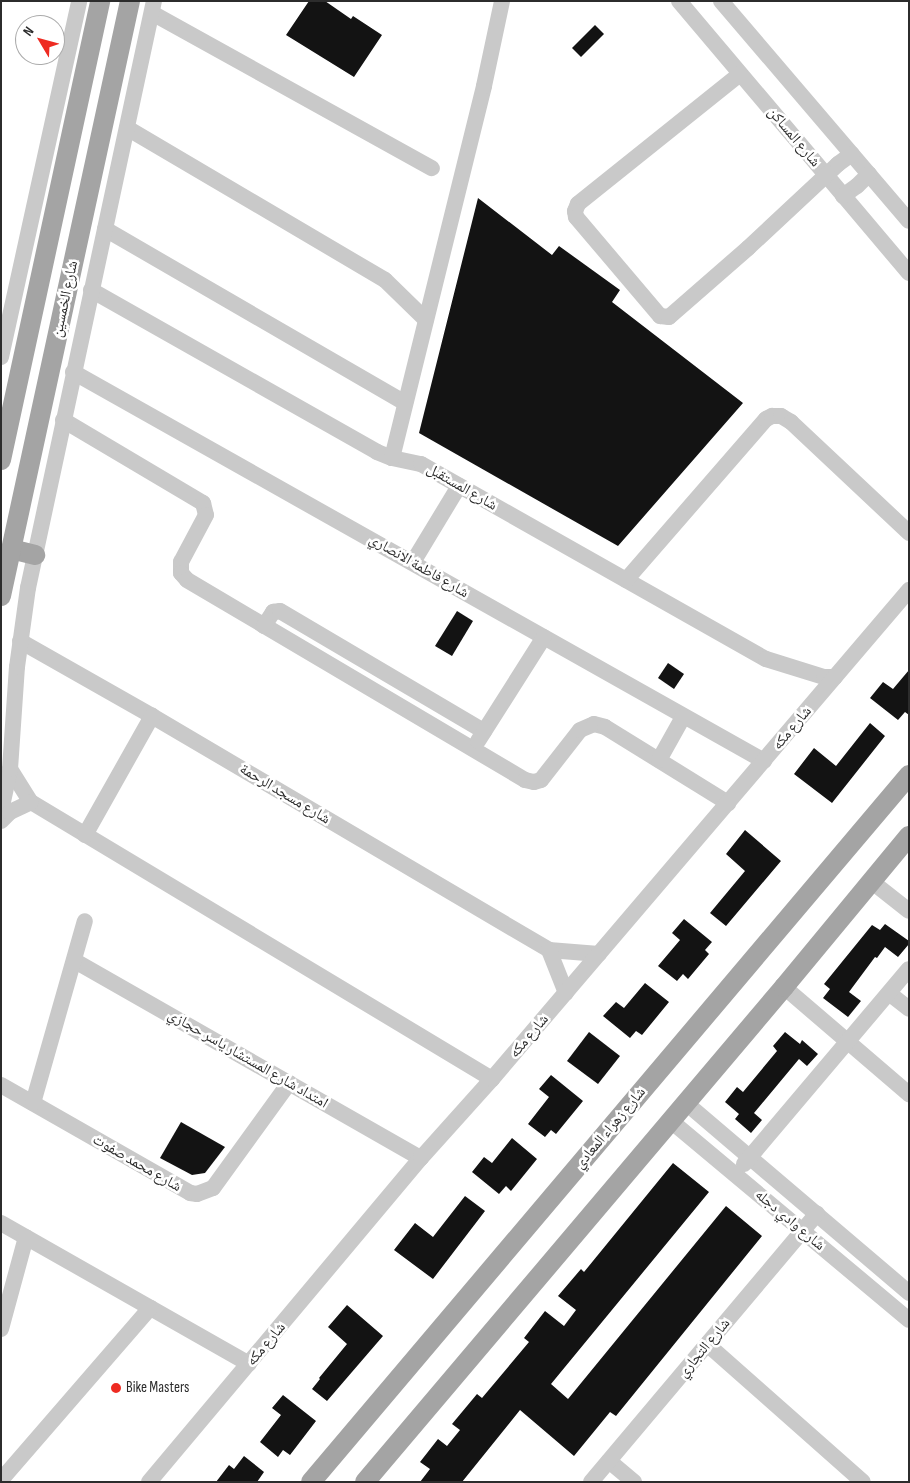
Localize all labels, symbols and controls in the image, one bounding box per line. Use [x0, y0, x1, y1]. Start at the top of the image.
north arrow [15, 15, 65, 65]
text: N [19, 23, 37, 39]
street label: شارع المساكن [764, 103, 824, 171]
street label: شارع الخمسين [48, 259, 82, 339]
street label: شارع المستقبل [424, 460, 500, 514]
street label: شارع فاطمة الانصاري [366, 530, 472, 602]
street label: شارع مكه [769, 703, 815, 753]
street label: شارع مسجد الرحمة [236, 760, 334, 828]
street label: امتداد شارع المستشار ياسر حجازي [165, 1006, 331, 1112]
street label: شارع مكه [506, 1011, 552, 1061]
street label: شارع زهراء المعادي [571, 1083, 649, 1173]
street label: شارع محمد صفوت [89, 1130, 185, 1196]
street label: شارع وادي دجله [751, 1186, 829, 1254]
street label: شارع التجاري [674, 1315, 734, 1381]
street label: شارع مكه [243, 1319, 289, 1369]
place label: Bike Masters [126, 1379, 189, 1397]
marker: Bike Masters [110, 1382, 122, 1394]

